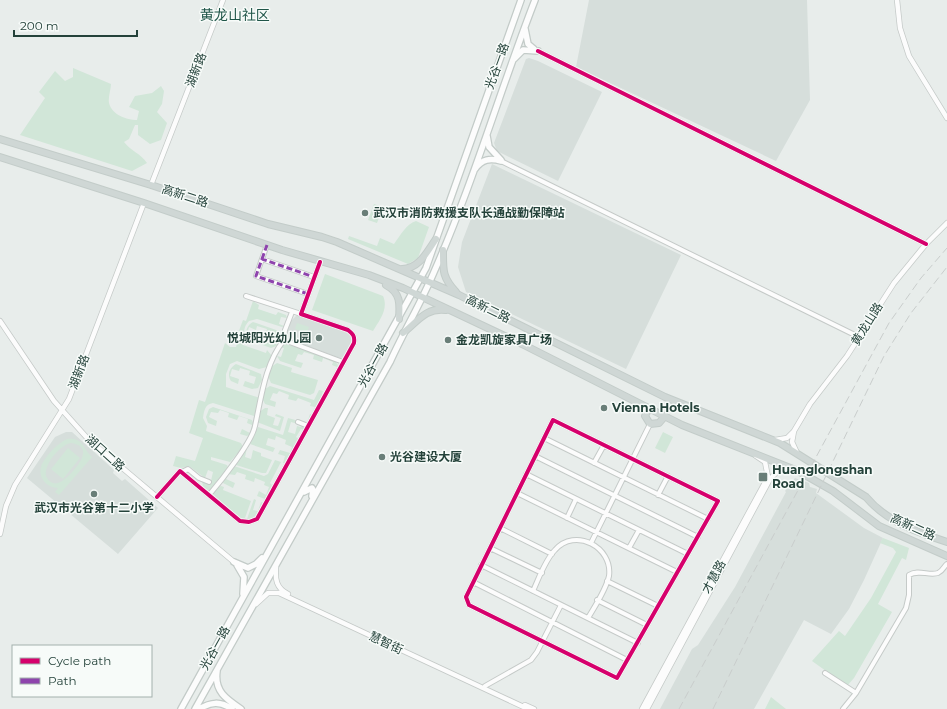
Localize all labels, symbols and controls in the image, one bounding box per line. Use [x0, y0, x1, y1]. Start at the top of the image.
district label: 黄龙山社区 [200, 6, 270, 24]
scale bar [14, 12, 137, 38]
text: 200 m [20, 18, 59, 33]
street label: 光谷一路 [481, 41, 512, 91]
street label: 湖新路 [182, 50, 209, 89]
street label: 高新二路 [160, 181, 210, 210]
place label: 武汉市消防救援支队长通战勤保障站 [373, 205, 565, 220]
marker: 武汉市消防救援支队长通战勤保障站 [360, 208, 370, 218]
street label: 高新二路 [463, 291, 513, 326]
street label: 黄龙山路 [847, 299, 886, 348]
place label: 悦城阳光幼儿园 [227, 330, 311, 345]
place label: 金龙凯旋家具广场 [456, 332, 552, 347]
marker: 悦城阳光幼儿园 [314, 333, 324, 343]
marker: 金龙凯旋家具广场 [443, 335, 453, 345]
street label: 光谷一路 [354, 340, 391, 389]
street label: 湖新路 [65, 352, 92, 391]
place label: Vienna Hotels [611, 400, 700, 415]
marker: Vienna Hotels [599, 403, 609, 413]
street label: 湖口二路 [82, 431, 128, 474]
place label: 光谷建设大厦 [390, 449, 462, 464]
marker: 光谷建设大厦 [377, 452, 387, 462]
place label: Huanglongshan Road [772, 462, 873, 491]
marker: Huanglongshan Road [757, 471, 769, 483]
marker: 武汉市光谷第十二小学 [89, 489, 99, 499]
place label: 武汉市光谷第十二小学 [34, 500, 154, 515]
street label: 高新二路 [888, 510, 938, 543]
street label: 才慧路 [698, 557, 729, 596]
street label: 光谷一路 [196, 623, 233, 672]
street label: 慧智街 [367, 628, 406, 657]
legend [12, 645, 152, 697]
text: Cycle path [48, 653, 111, 668]
text: Path [48, 673, 77, 688]

